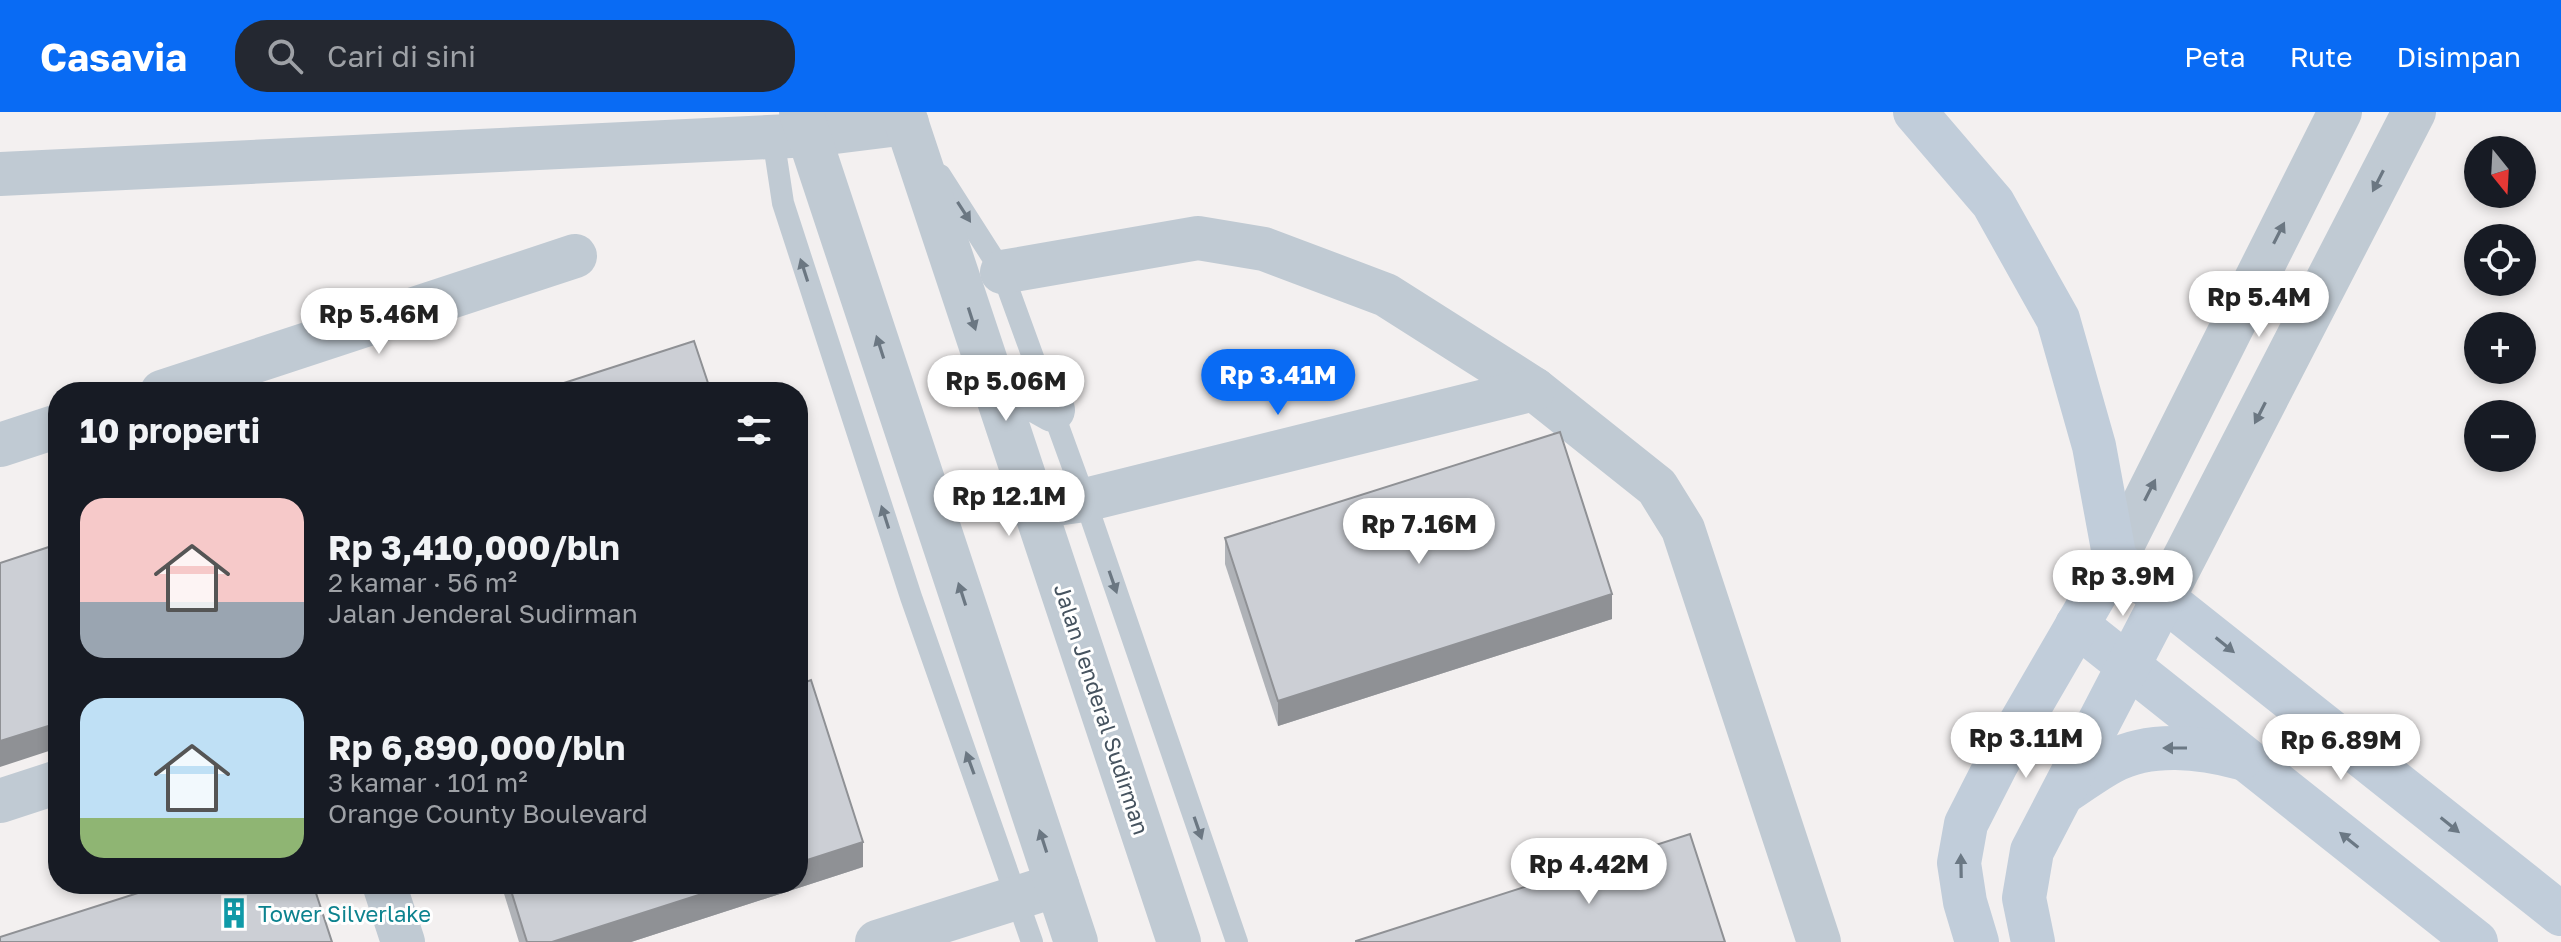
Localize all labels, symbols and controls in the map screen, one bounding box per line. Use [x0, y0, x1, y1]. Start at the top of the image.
search box [235, 20, 795, 92]
text: Casavia [40, 34, 187, 79]
icon: search [263, 34, 307, 78]
text: Cari di sini [327, 38, 476, 74]
text: Peta [2184, 40, 2246, 73]
text: Rute [2290, 40, 2353, 73]
text: Disimpan [2397, 40, 2521, 73]
north arrow [2464, 136, 2536, 208]
map controls [2464, 136, 2536, 472]
one-way arrow [2372, 170, 2385, 193]
one-way arrow [957, 202, 972, 223]
one-way arrow [2273, 221, 2286, 244]
button: locate [2464, 224, 2536, 296]
one-way arrow [798, 257, 810, 281]
pin: Rp 5.4M [2185, 271, 2333, 339]
text: Rp 5.4M [2207, 281, 2311, 312]
pin: Rp 5.46M [296, 288, 462, 356]
text: Rp 5.46M [319, 298, 439, 329]
one-way arrow [967, 307, 979, 331]
button: + [2464, 312, 2536, 384]
one-way arrow [874, 335, 886, 359]
pin: Rp 3.41M [1195, 349, 1361, 417]
pin: Rp 5.06M [923, 355, 1089, 423]
text: Rp 3.41M [1219, 359, 1337, 390]
text: Rp 5.06M [945, 365, 1067, 396]
button: − [2464, 400, 2536, 472]
one-way arrow [2253, 401, 2266, 424]
icon: filters [732, 408, 776, 452]
text: 10 properti [80, 410, 260, 450]
pin: Rp 12.1M [926, 470, 1092, 538]
one-way arrow [2143, 479, 2157, 502]
text: Rp 12.1M [952, 480, 1066, 511]
pin: Rp 7.16M [1336, 498, 1502, 566]
one-way arrow [878, 505, 890, 529]
text: Rp 7.16M [1361, 508, 1477, 539]
text: Rp 3,410,000/bln [328, 527, 620, 567]
icon: home [144, 530, 240, 626]
pin: Rp 3.9M [2049, 550, 2197, 618]
text: Rp 3.9M [2071, 560, 2175, 591]
text: 2 kamar · 56 m² [328, 567, 517, 598]
one-way arrow [1108, 570, 1120, 594]
street label: Jalan Jenderal Sudirman [1049, 580, 1155, 838]
one-way arrow [955, 582, 967, 606]
text: Jalan Jenderal Sudirman [328, 598, 638, 629]
one-way arrow [2215, 637, 2235, 653]
pin: Rp 3.11M [1943, 712, 2109, 780]
pin: Rp 6.89M [2258, 714, 2424, 782]
text: Rp 3.11M [1969, 722, 2083, 753]
text: Rp 6.89M [2280, 724, 2402, 755]
text: Rp 6,890,000/bln [328, 727, 625, 767]
icon: home [144, 730, 240, 826]
one-way arrow [2162, 742, 2187, 754]
one-way arrow [963, 750, 976, 774]
text: 3 kamar · 101 m² [328, 767, 528, 798]
text: Orange County Boulevard [328, 798, 648, 829]
one-way arrow [1192, 816, 1204, 840]
one-way arrow [2439, 816, 2459, 833]
one-way arrow [1036, 829, 1048, 853]
one-way arrow [2339, 832, 2360, 849]
pin: Rp 4.42M [1506, 838, 1672, 906]
text: Rp 4.42M [1529, 848, 1649, 879]
one-way arrow [1955, 853, 1968, 878]
building icon: Tower Silverlake [217, 896, 251, 930]
place label: Tower Silverlake [258, 900, 431, 927]

